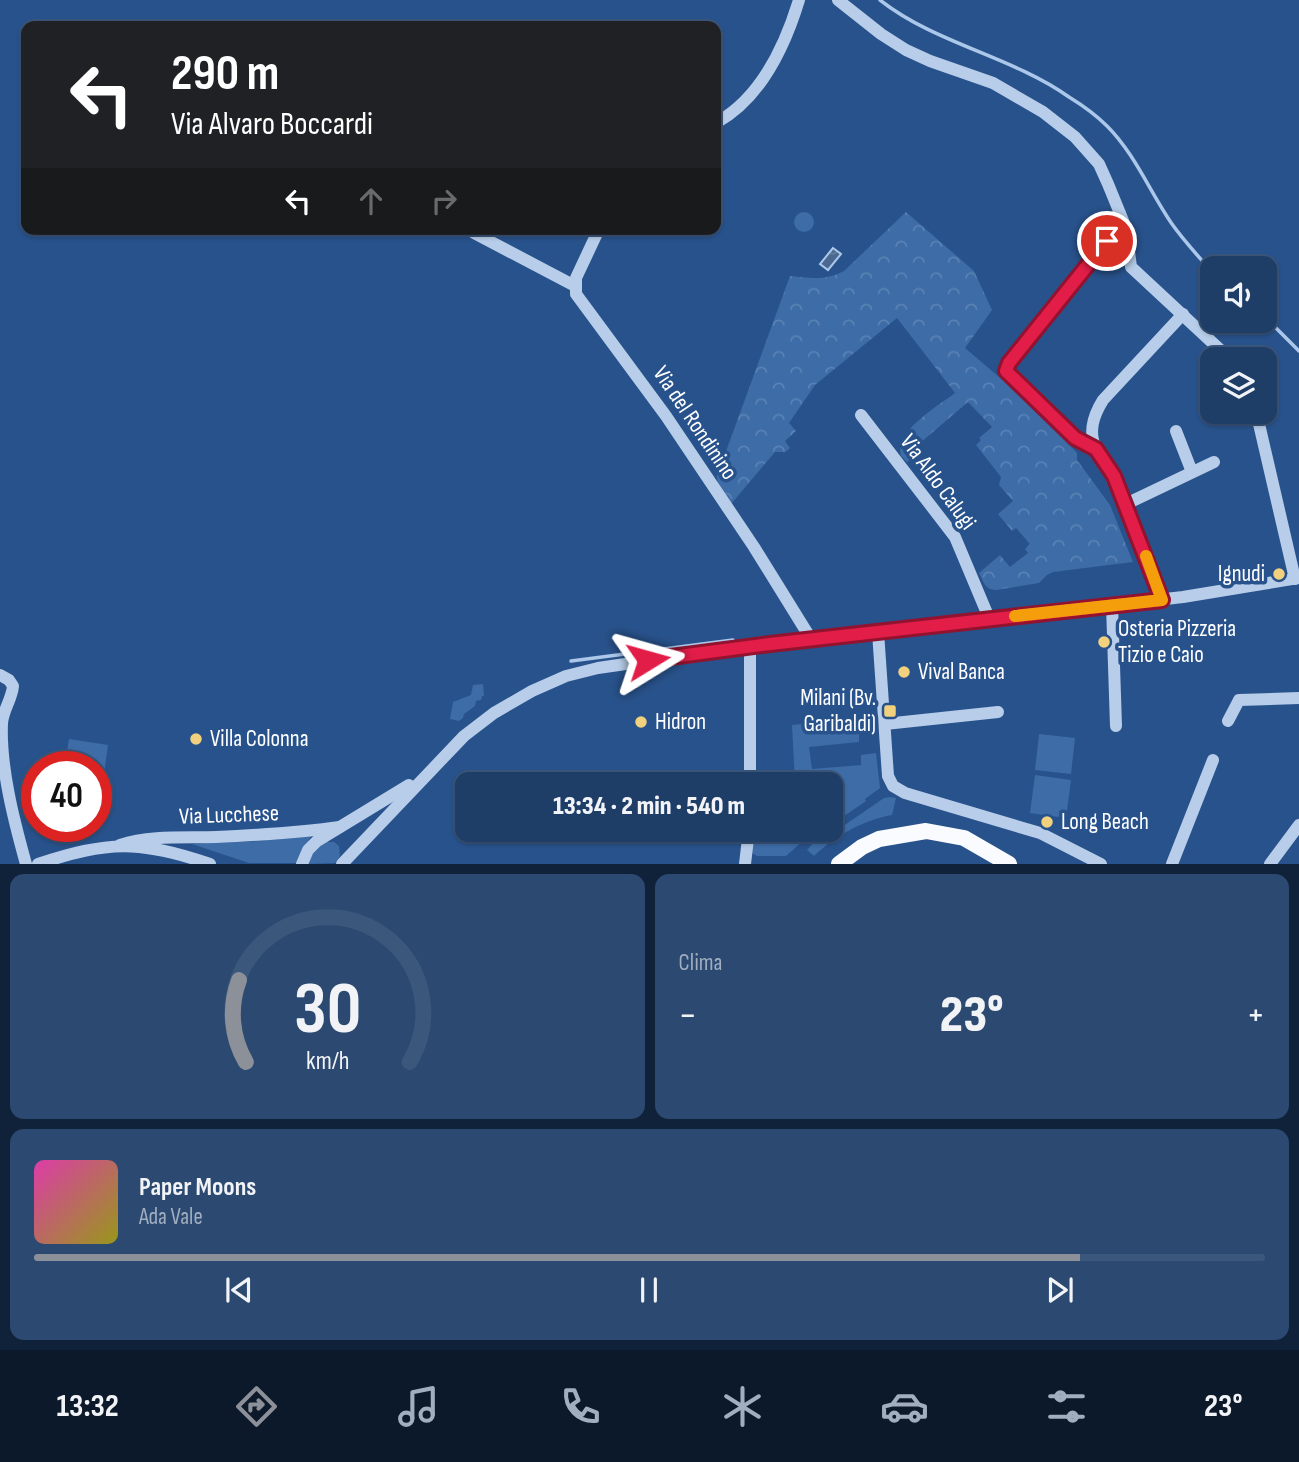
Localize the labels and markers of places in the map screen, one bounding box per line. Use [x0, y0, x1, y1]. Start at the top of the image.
pin [1077, 211, 1137, 271]
place label: Ignudi [1218, 560, 1265, 588]
marker: Ignudi [1271, 566, 1287, 582]
place label: Osteria Pizzeria Tizio e Caio [1118, 615, 1236, 669]
marker: Osteria Pizzeria Tizio e Caio [1096, 634, 1112, 650]
place label: Vival Banca [918, 658, 1005, 686]
marker: Vival Banca [896, 664, 912, 680]
place label: Milani (Bv. Garibaldi) [800, 684, 876, 738]
marker: Milani (Bv. Garibaldi) [882, 703, 898, 719]
place label: Hidron [655, 708, 706, 736]
marker: Hidron [633, 714, 649, 730]
place label: Villa Colonna [210, 725, 309, 753]
marker: Villa Colonna [188, 731, 204, 747]
place label: Long Beach [1061, 808, 1149, 836]
marker: Long Beach [1039, 814, 1055, 830]

